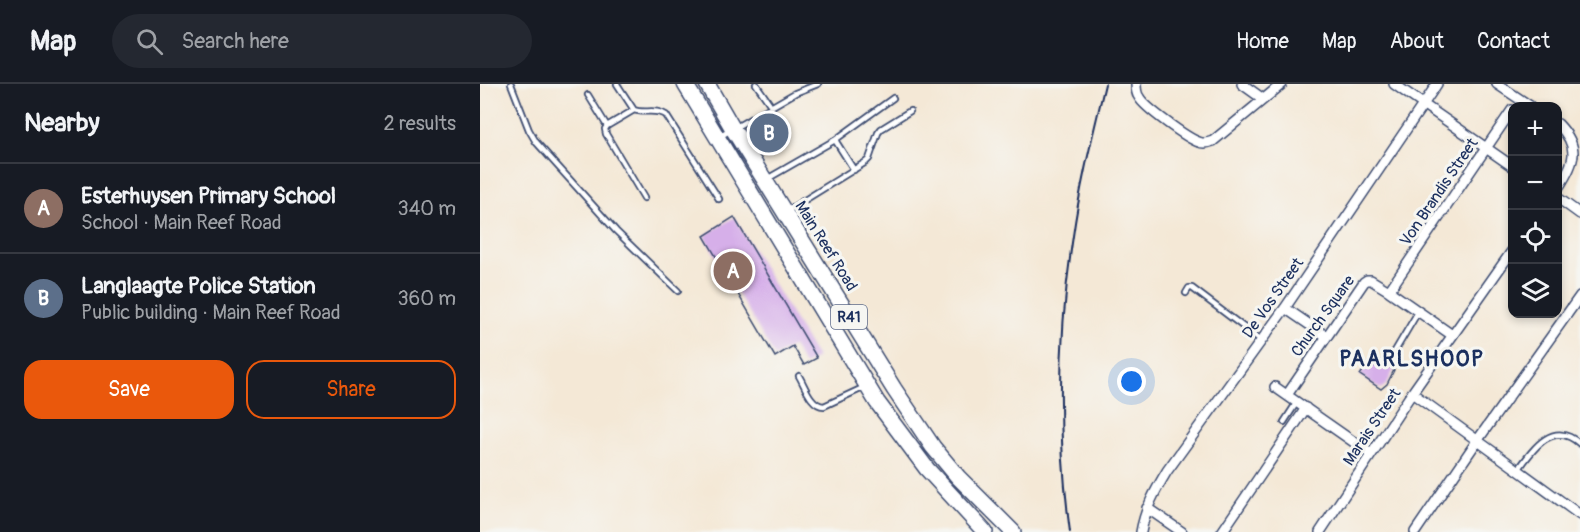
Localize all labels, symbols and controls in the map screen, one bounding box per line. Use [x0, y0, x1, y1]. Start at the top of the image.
search box [112, 14, 532, 68]
text: Map [30, 24, 76, 59]
icon: search [133, 25, 166, 58]
text: Search here [181, 27, 289, 55]
text: Home [1236, 28, 1289, 55]
text: Map [1322, 28, 1357, 55]
text: About [1390, 28, 1444, 55]
text: Contact [1477, 28, 1550, 55]
map controls [1508, 102, 1562, 318]
button: + [1508, 102, 1562, 156]
text: Nearby [24, 107, 100, 139]
pin: B [750, 110, 788, 156]
text: 2 results [384, 111, 456, 136]
street label: Von Brandis Street [1395, 134, 1483, 250]
button: − [1508, 156, 1562, 210]
text: Esterhuysen Primary School [81, 182, 336, 210]
text: A [37, 196, 50, 221]
text: 340 m [397, 196, 456, 221]
street label: Main Reef Road [790, 197, 862, 295]
text: School · Main Reef Road [81, 210, 281, 235]
button: locate [1508, 210, 1562, 264]
pin: A [714, 248, 752, 294]
street label: De Vos Street [1238, 253, 1308, 342]
button: layers [1508, 264, 1562, 318]
street label: Church Square [1287, 271, 1359, 361]
text: Langlaagte Police Station [81, 272, 316, 300]
text: B [38, 286, 49, 311]
text: 360 m [397, 286, 456, 311]
text: Public building · Main Reef Road [81, 300, 341, 325]
road number: R41 [831, 305, 867, 329]
district label: PAARLSHOOP [1339, 345, 1485, 373]
button: Save [24, 360, 234, 419]
button: Share [246, 360, 456, 419]
your location [1117, 367, 1146, 396]
street label: Marais Street [1339, 384, 1405, 469]

